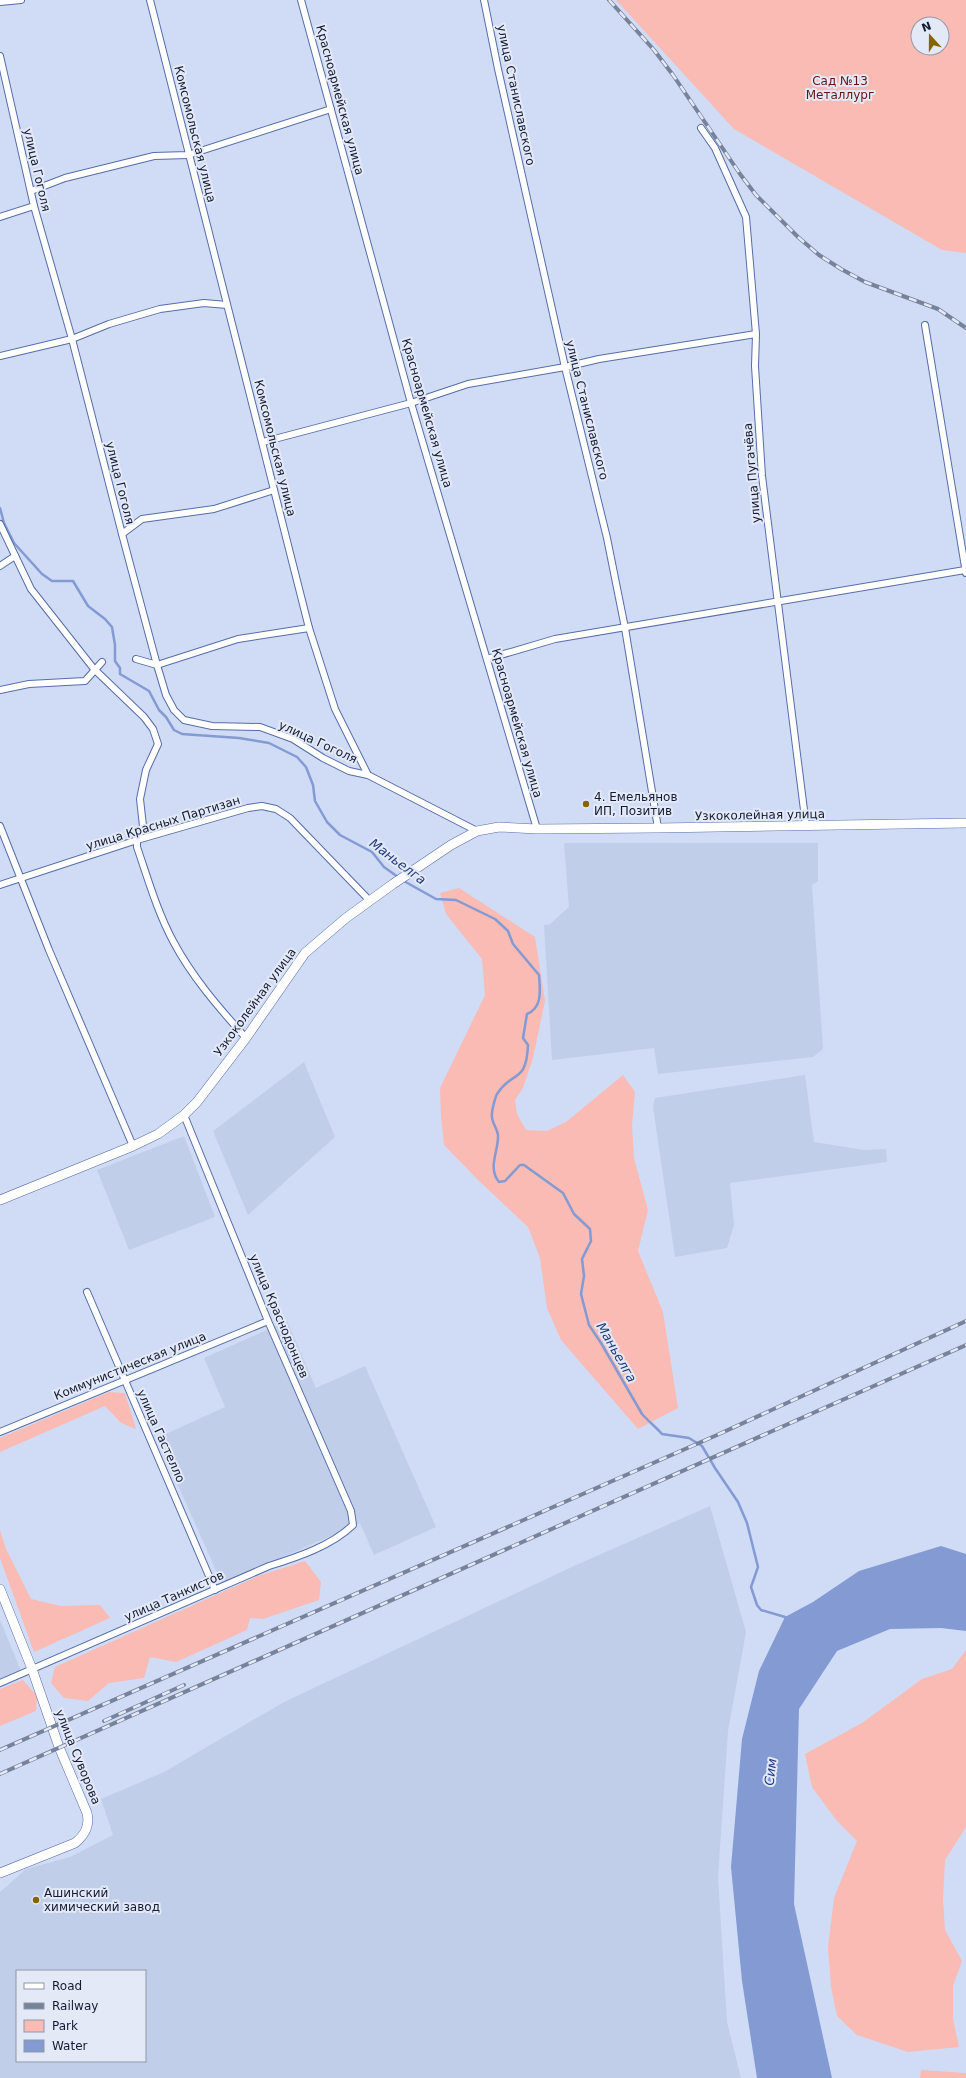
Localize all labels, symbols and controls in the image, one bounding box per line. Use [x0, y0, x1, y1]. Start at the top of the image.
north arrow [910, 16, 950, 56]
text: N [920, 19, 933, 35]
street label: Красноармейская улица [313, 23, 367, 177]
street label: улица Станиславского [494, 23, 538, 167]
street label: Комсомольская улица [171, 64, 219, 204]
park label: Сад №13 Металлург [806, 74, 874, 102]
street label: улица Гоголя [21, 127, 53, 213]
street label: Красноармейская улица [399, 337, 455, 489]
street label: улица Станиславского [563, 339, 611, 481]
street label: Комсомольская улица [251, 378, 299, 518]
street label: улица Пугачёва [741, 422, 763, 524]
street label: улица Гоголя [103, 440, 137, 526]
street label: Красноармейская улица [489, 647, 545, 799]
street label: улица Гоголя [276, 718, 360, 766]
place label: 4. Емельянов ИП, Позитив [594, 790, 678, 818]
street label: улица Красных Партизан [84, 793, 242, 853]
marker: 4. Емельянов ИП, Позитив [581, 799, 591, 809]
street label: Узкоколейная улица [695, 807, 825, 823]
water label: Маньелга [367, 835, 429, 887]
street label: Узкоколейная улица [211, 945, 299, 1059]
street label: улица Краснодонцев [247, 1252, 311, 1380]
water label: Маньелга [593, 1320, 640, 1385]
street label: Коммунистическая улица [52, 1329, 208, 1403]
street label: улица Гастелло [134, 1387, 188, 1485]
street label: улица Танкистов [122, 1568, 226, 1624]
street label: улица Суворова [53, 1707, 103, 1807]
water label: Сим [762, 1757, 779, 1786]
place label: Ашинский химический завод [44, 1886, 160, 1914]
marker: Ашинский химический завод [31, 1895, 41, 1905]
legend [16, 1970, 146, 2062]
text: Road [52, 1979, 82, 1993]
text: Railway [52, 1999, 98, 2013]
text: Park [52, 2019, 78, 2033]
text: Water [52, 2039, 88, 2053]

